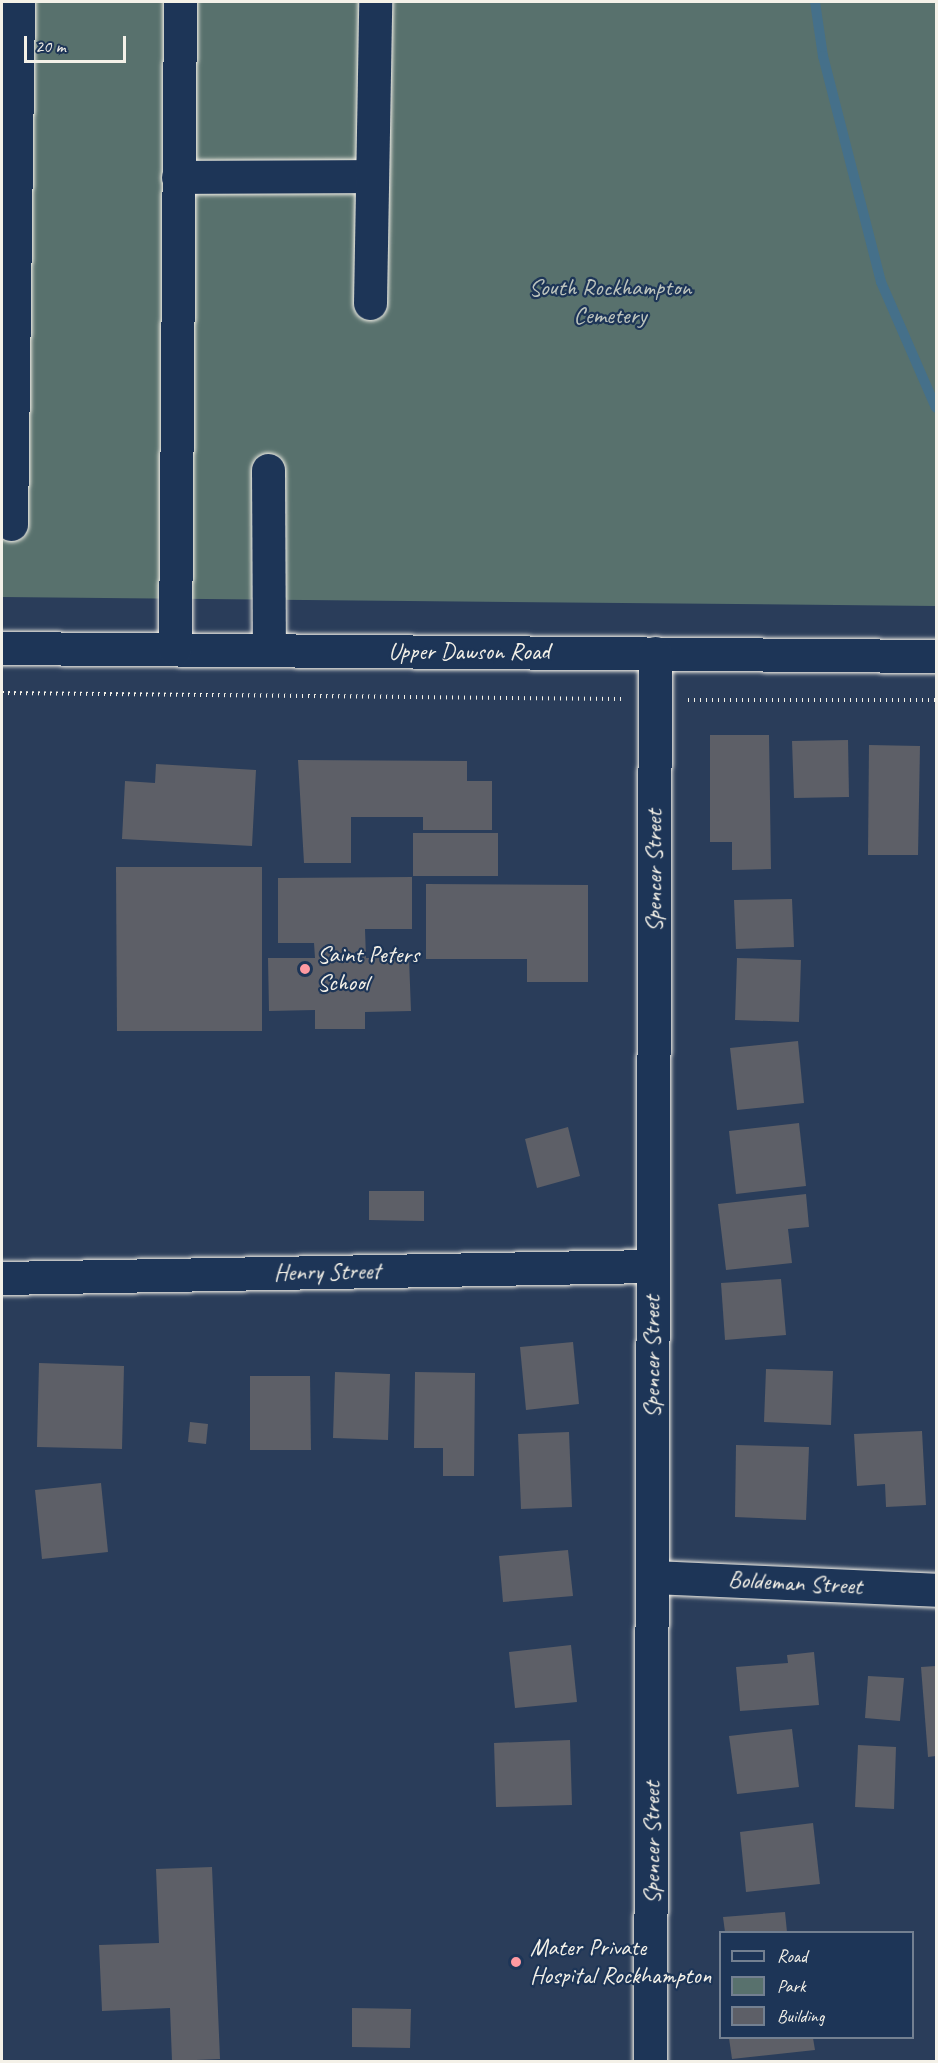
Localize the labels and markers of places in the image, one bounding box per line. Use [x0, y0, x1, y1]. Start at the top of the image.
place label: Saint Peters School [317, 941, 419, 997]
marker: Saint Peters School [298, 962, 312, 976]
place label: Mater Private Hospital Rockhampton [530, 1934, 710, 1990]
marker: Mater Private Hospital Rockhampton [507, 1953, 525, 1971]

